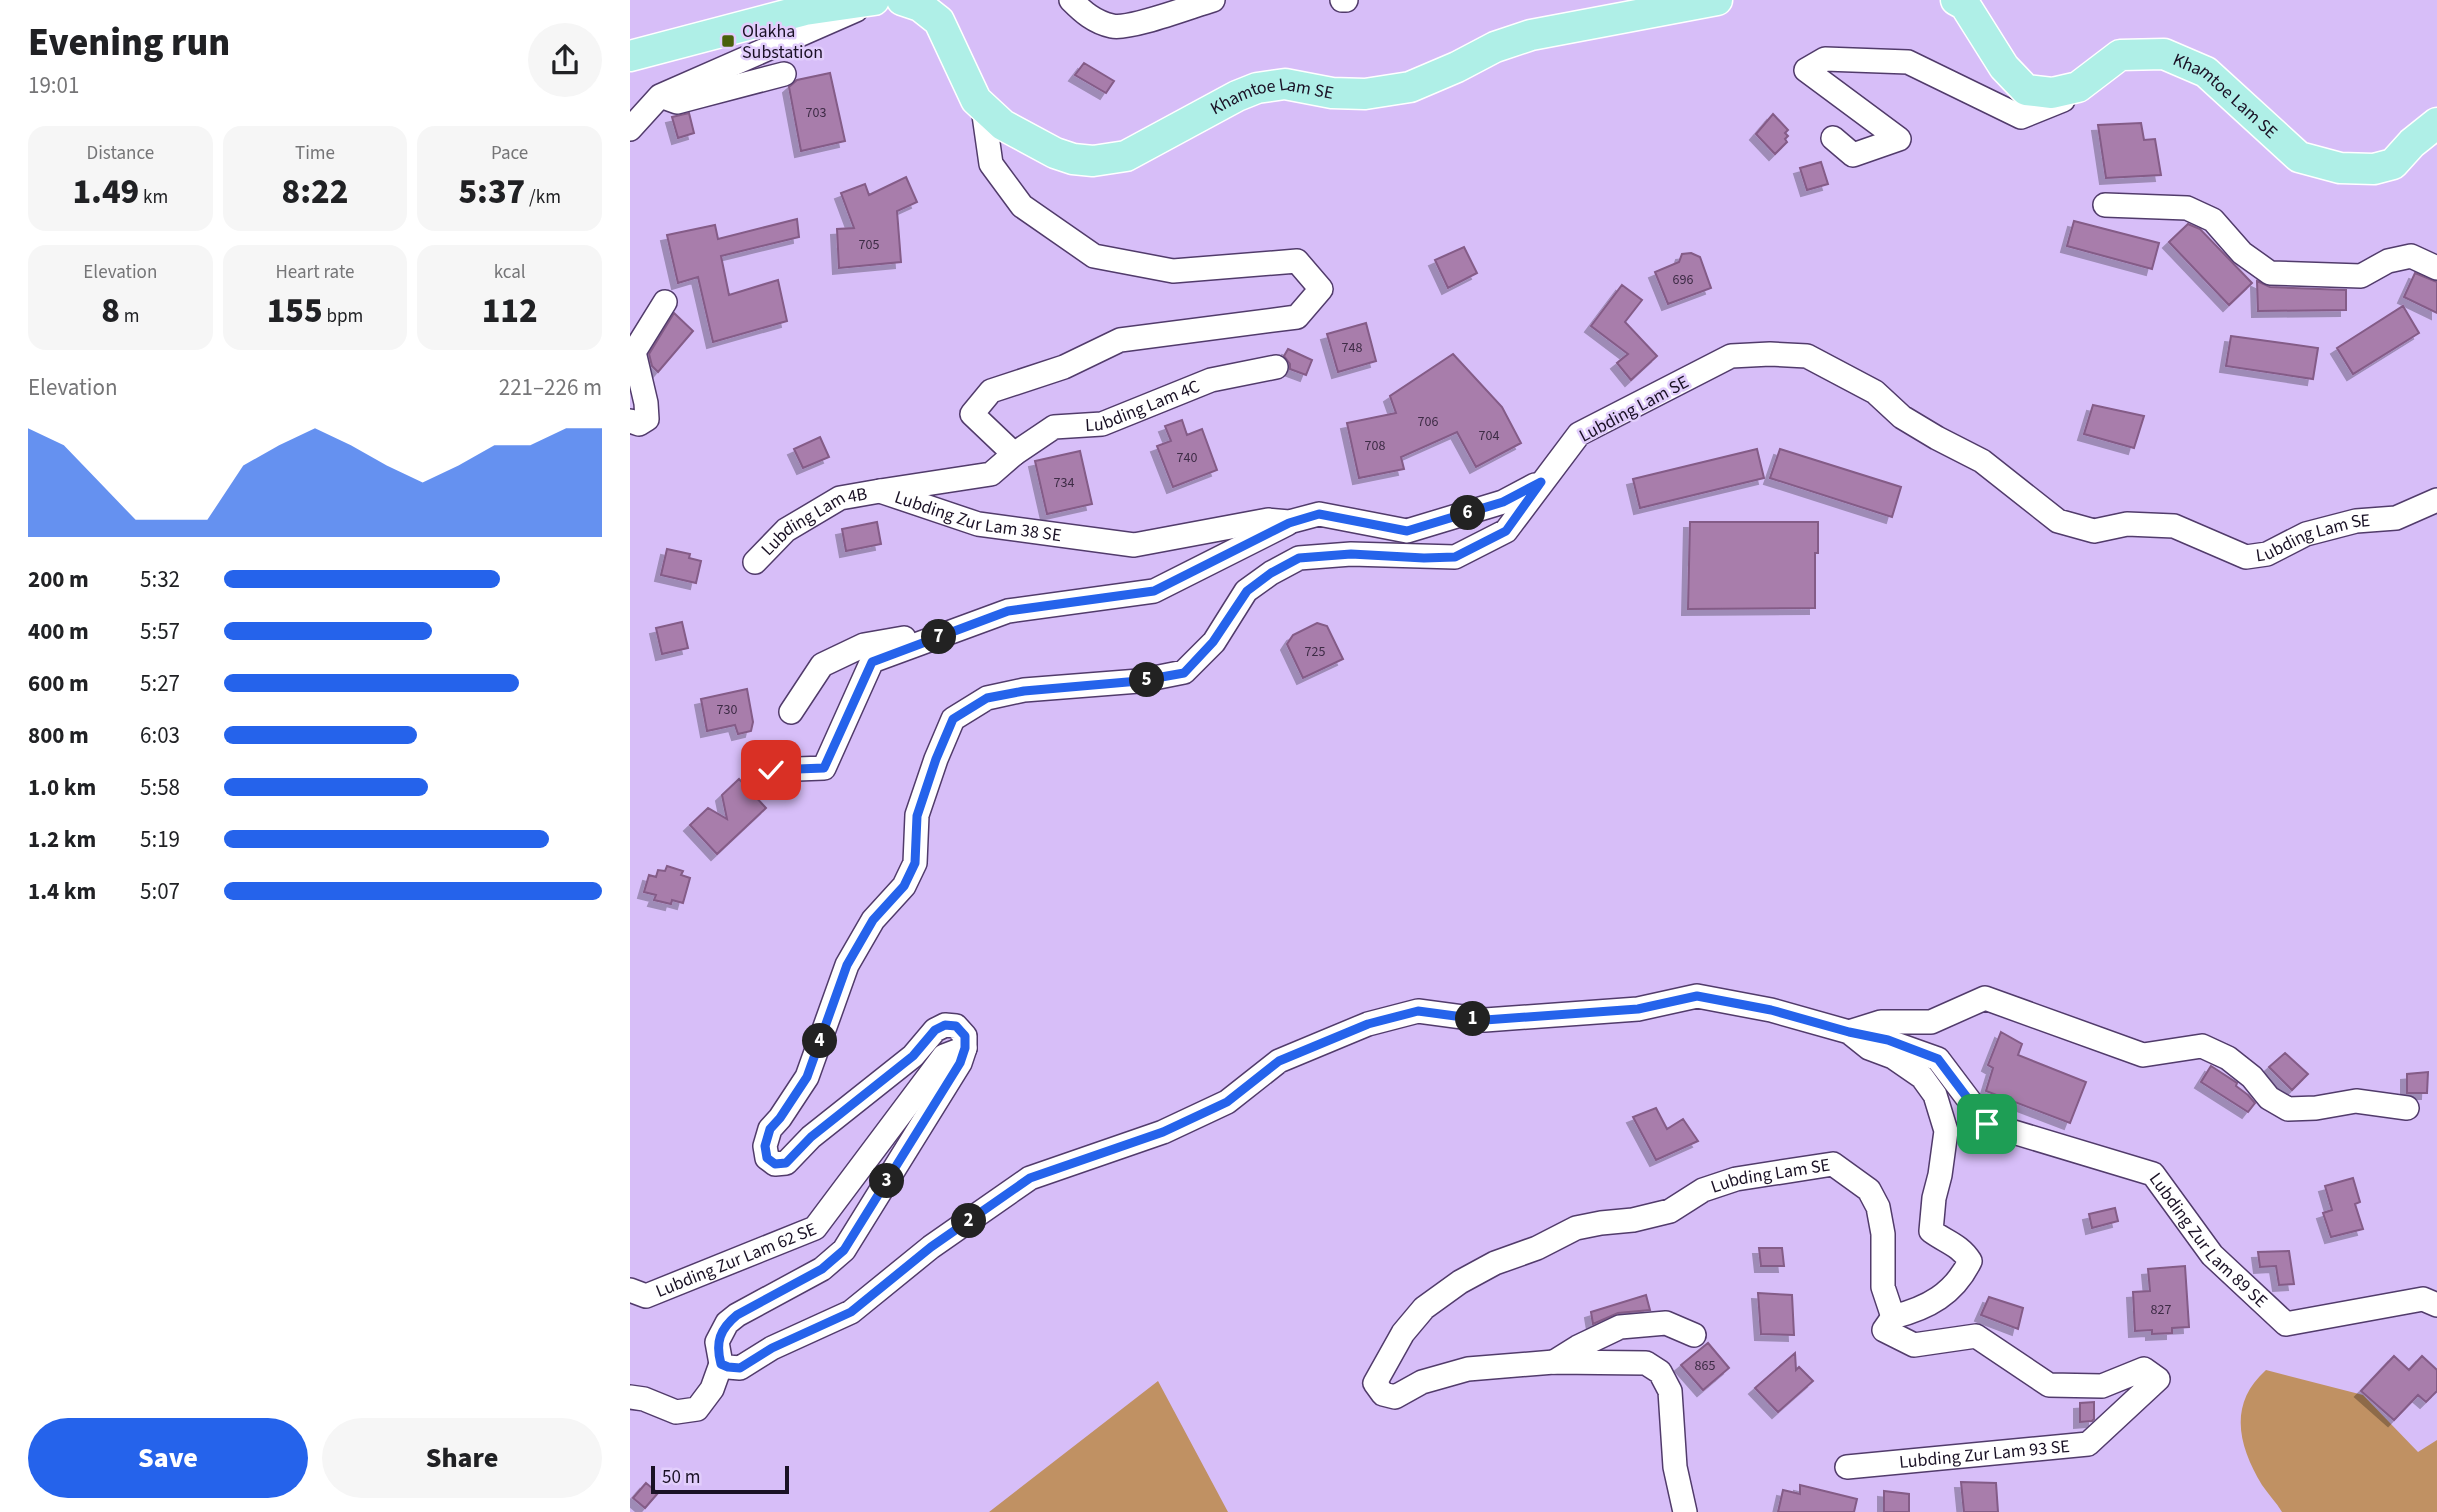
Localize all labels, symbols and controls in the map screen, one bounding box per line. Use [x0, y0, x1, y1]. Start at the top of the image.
text: Evening run [28, 16, 230, 70]
place label: Olakha Substation [742, 19, 823, 65]
button: share [528, 23, 602, 97]
marker: Olakha Substation [720, 33, 736, 49]
street label: Khamtoe Lam SE [2169, 47, 2283, 144]
text: 19:01 [28, 69, 79, 102]
street label: Khamtoe Lam SE [1206, 71, 1336, 121]
house number: 703 [806, 103, 826, 123]
text: Distance [87, 140, 154, 167]
text: Time [295, 140, 335, 167]
text: Pace [491, 140, 528, 167]
text: 1.49 [72, 167, 139, 217]
text: 8:22 [282, 167, 348, 217]
text: 5:37 [458, 167, 525, 217]
text: km [139, 184, 168, 211]
text: /km [525, 184, 561, 211]
house number: 705 [859, 235, 879, 255]
text: Elevation [83, 259, 157, 286]
text: Heart rate [275, 259, 354, 286]
text: kcal [494, 259, 526, 286]
house number: 696 [1673, 270, 1693, 290]
text: 8 [101, 286, 120, 336]
text: 155 [267, 286, 323, 336]
text: 112 [482, 286, 538, 336]
text: m [120, 303, 139, 330]
text: bpm [323, 303, 363, 330]
house number: 748 [1342, 338, 1362, 358]
street label: Lubding Lam SE [1575, 370, 1693, 448]
text: Elevation [28, 371, 118, 404]
text: 221–226 m [499, 371, 602, 404]
street label: Lubding Lam 4C [1084, 373, 1203, 438]
house number: 706 [1418, 412, 1438, 432]
house number: 704 [1479, 426, 1499, 446]
house number: 708 [1365, 436, 1385, 456]
house number: 740 [1177, 448, 1197, 468]
house number: 734 [1054, 473, 1074, 493]
street label: Lubding Lam 4B [755, 481, 869, 561]
street label: Lubding Zur Lam 38 SE [891, 484, 1063, 548]
pin: 6 [1450, 496, 1486, 530]
text: 6 [1462, 499, 1473, 526]
street label: Lubding Lam SE [2254, 507, 2371, 568]
text: 200 m [28, 563, 89, 596]
text: 5:32 [140, 563, 180, 596]
text: 400 m [28, 615, 89, 648]
text: 5:57 [140, 615, 180, 648]
pin: 7 [922, 620, 956, 654]
text: 7 [933, 623, 944, 650]
house number: 725 [1305, 642, 1325, 662]
pin: 5 [1130, 662, 1164, 698]
text: 5 [1141, 666, 1152, 693]
text: 600 m [28, 667, 89, 700]
text: 5:27 [140, 667, 180, 700]
house number: 730 [717, 700, 737, 720]
text: 800 m [28, 719, 89, 752]
text: 6:03 [140, 719, 180, 752]
pin [741, 740, 801, 800]
icon: check [752, 751, 790, 789]
text: 1.0 km [28, 771, 96, 804]
text: 5:58 [140, 771, 180, 804]
text: 1.2 km [28, 823, 96, 856]
text: 5:19 [140, 823, 180, 856]
text: 1.4 km [28, 875, 96, 908]
text: 5:07 [140, 875, 180, 908]
pin: 1 [1456, 1002, 1490, 1036]
text: 1 [1467, 1005, 1478, 1032]
pin: 4 [802, 1024, 838, 1058]
text: 4 [814, 1027, 825, 1054]
pin [1957, 1094, 2017, 1154]
icon: arrive [1968, 1105, 2006, 1143]
street label: Lubding Lam SE [1707, 1152, 1832, 1199]
pin: 3 [870, 1164, 904, 1198]
text: 3 [881, 1167, 892, 1194]
street label: Lubding Zur Lam 89 SE [2143, 1167, 2273, 1313]
pin: 2 [952, 1204, 986, 1238]
text: 2 [963, 1207, 974, 1234]
street label: Lubding Zur Lam 62 SE [652, 1216, 820, 1303]
house number: 827 [2151, 1300, 2171, 1320]
house number: 865 [1695, 1356, 1715, 1376]
button: Save [28, 1418, 308, 1498]
button: Share [322, 1418, 602, 1498]
street label: Lubding Zur Lam 93 SE [1898, 1433, 2071, 1474]
scale bar [651, 1463, 789, 1495]
text: 50 m [662, 1464, 700, 1491]

